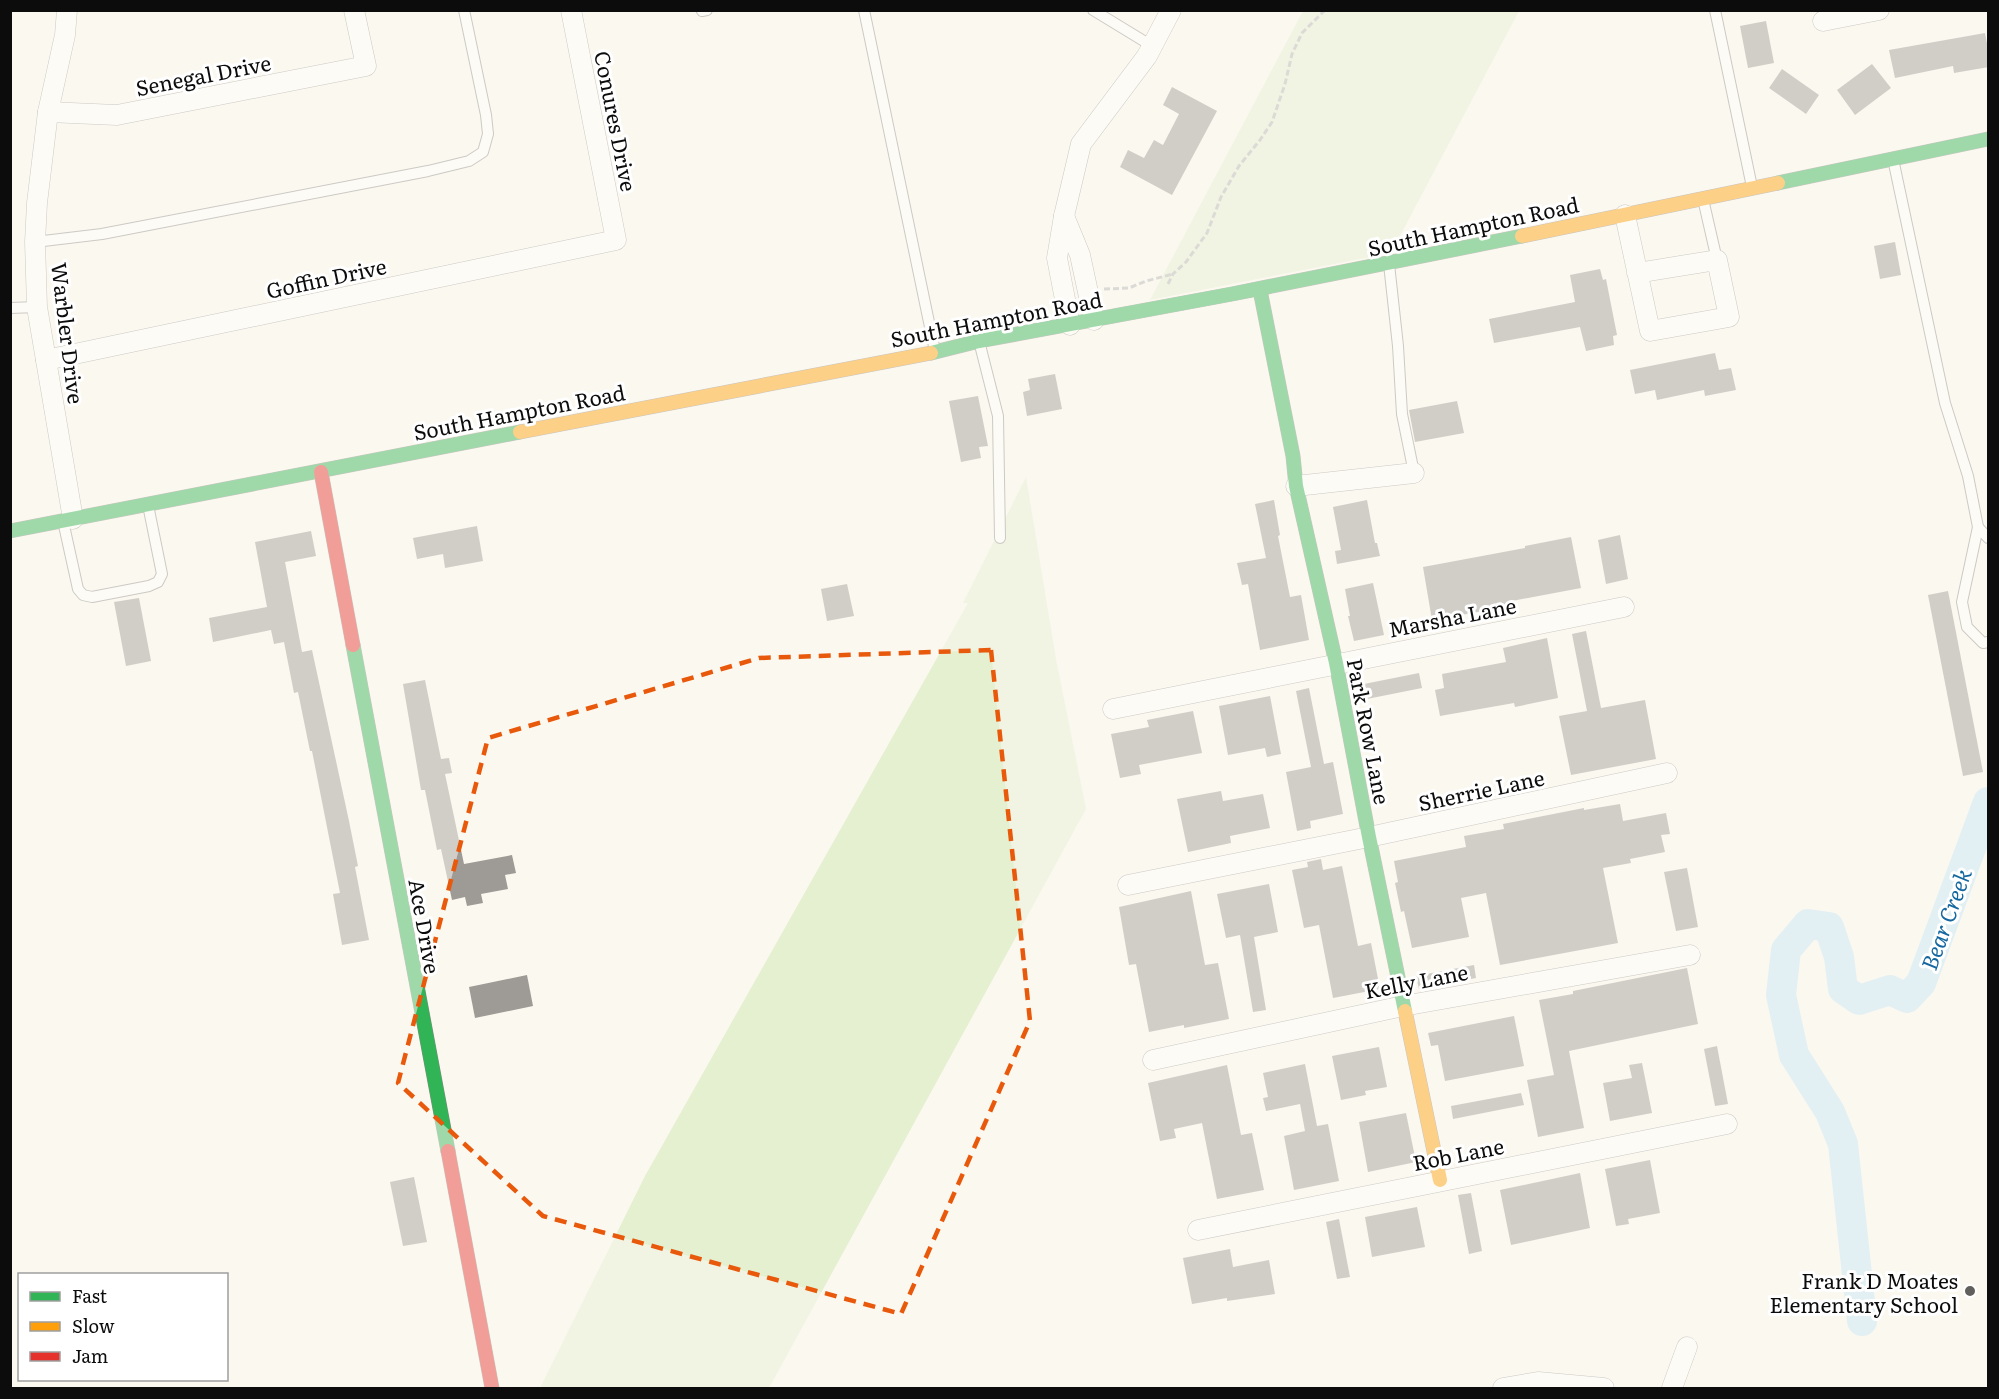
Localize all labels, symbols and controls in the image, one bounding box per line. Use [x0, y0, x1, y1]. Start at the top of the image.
street label: Senegal Drive [133, 46, 273, 102]
street label: Conures Drive [588, 48, 646, 194]
street label: South Hampton Road [1365, 187, 1582, 263]
street label: Goffin Drive [263, 249, 389, 305]
street label: Warbler Drive [45, 260, 93, 406]
street label: South Hampton Road [887, 282, 1105, 354]
street label: South Hampton Road [410, 375, 628, 447]
street label: Marsha Lane [1385, 588, 1519, 644]
street label: Park Row Lane [1341, 655, 1399, 807]
street label: Sherrie Lane [1415, 760, 1547, 817]
water label: Bear Creek [1911, 864, 1979, 974]
street label: Ace Drive [402, 876, 450, 976]
street label: Kelly Lane [1362, 955, 1471, 1005]
street label: Rob Lane [1410, 1129, 1506, 1177]
place label: Frank D Moates Elementary School [1769, 1264, 1958, 1319]
legend [18, 1273, 228, 1381]
text: Fast [72, 1282, 108, 1309]
marker: Frank D Moates Elementary School [1963, 1284, 1977, 1298]
text: Slow [72, 1312, 115, 1339]
text: Jam [72, 1342, 108, 1369]

